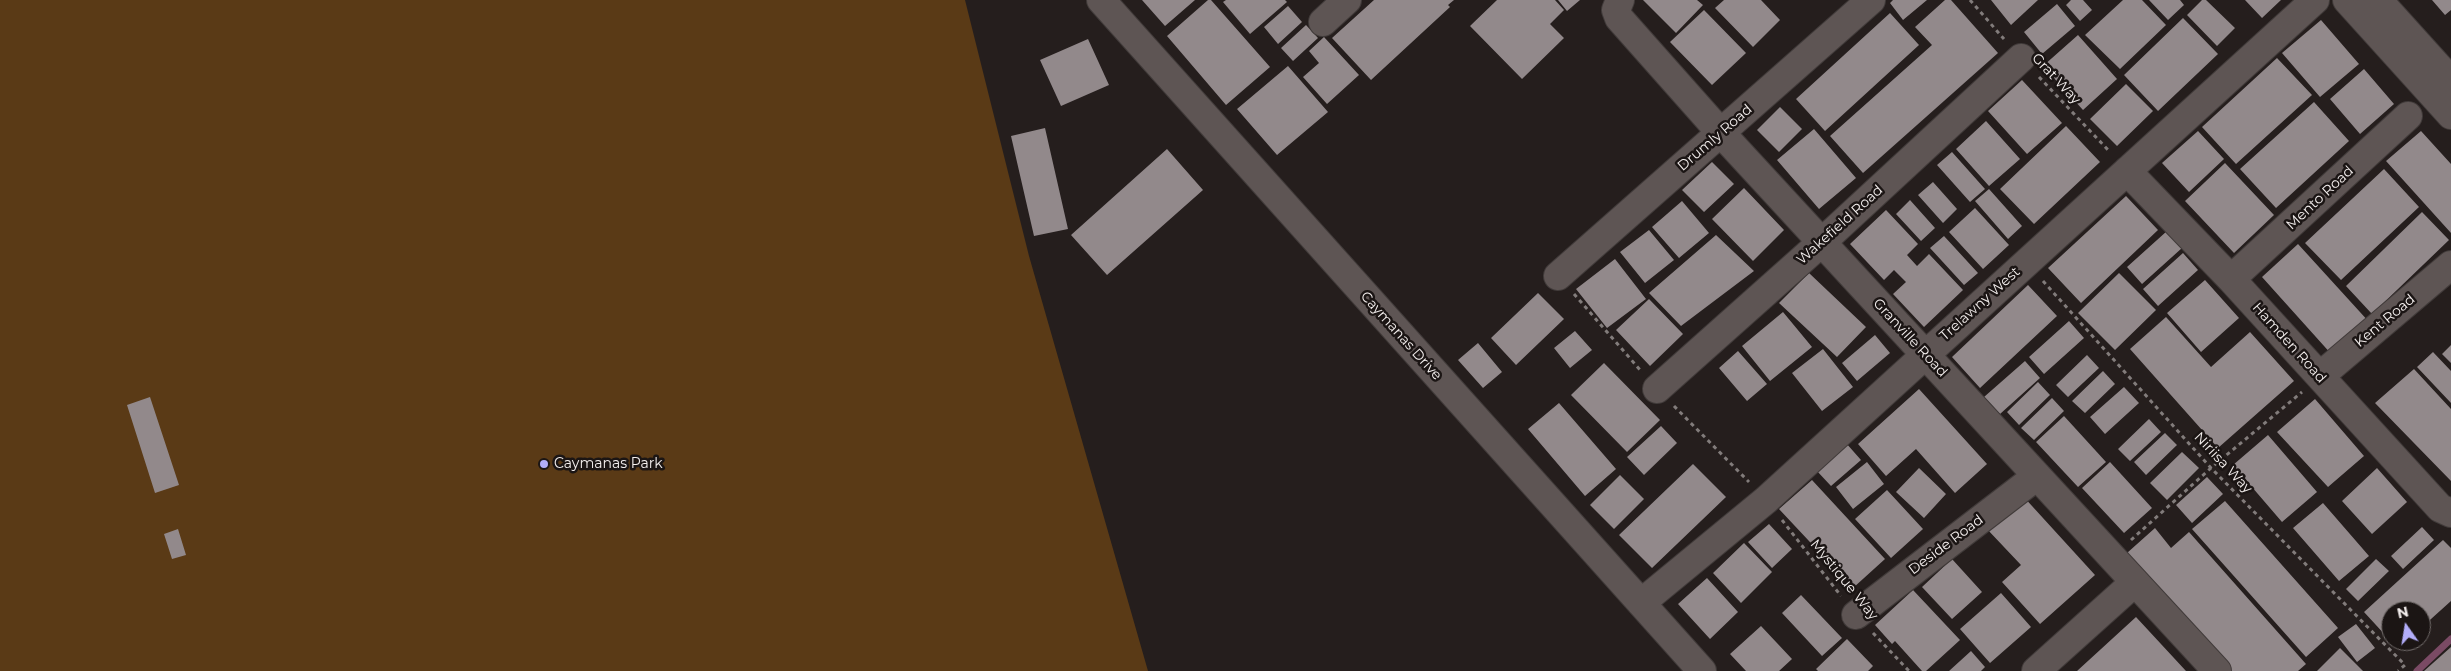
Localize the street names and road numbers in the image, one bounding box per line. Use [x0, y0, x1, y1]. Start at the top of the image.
street label: Grat Way [2028, 50, 2084, 108]
street label: Drumly Road [1674, 101, 1756, 175]
street label: Mento Road [2283, 163, 2357, 233]
street label: Wakefield Road [1793, 182, 1887, 268]
street label: Trelawny West [1936, 264, 2024, 344]
street label: Caymanas Drive [1357, 288, 1445, 384]
street label: Kent Road [2351, 291, 2419, 351]
street label: Granville Road [1869, 295, 1951, 381]
street label: Hamden Road [2249, 299, 2329, 387]
street label: Niriisa Way [2190, 429, 2256, 497]
street label: Deside Road [1905, 512, 1987, 578]
street label: Mystique Way [1806, 536, 1882, 624]

